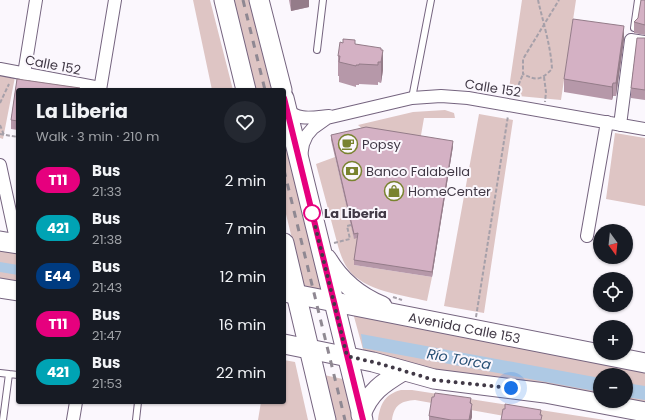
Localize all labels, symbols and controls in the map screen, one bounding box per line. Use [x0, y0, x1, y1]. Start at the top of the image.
street label: Calle 152 [23, 50, 83, 80]
street label: Calle 152 [464, 74, 522, 102]
text: La Liberia [36, 98, 128, 125]
button: heart [224, 101, 266, 143]
text: Walk · 3 min · 210 m [36, 127, 159, 146]
cafe icon: Popsy [337, 133, 359, 155]
place label: Popsy [362, 135, 401, 154]
text: Bus [92, 160, 120, 181]
bank icon: Banco Falabella [341, 160, 363, 182]
place label: Banco Falabella [366, 162, 470, 181]
text: T11 [49, 170, 67, 190]
text: 2 min [225, 170, 266, 191]
shop icon: HomeCenter [383, 180, 405, 202]
text: 21:33 [92, 182, 122, 201]
place label: HomeCenter [408, 182, 491, 201]
marker: La Liberia [303, 204, 321, 222]
place label: La Liberia [324, 204, 387, 223]
text: Bus [92, 208, 120, 229]
text: 421 [47, 218, 69, 238]
text: 7 min [225, 218, 266, 239]
north arrow [593, 224, 633, 264]
map controls [593, 224, 633, 408]
text: 21:38 [92, 230, 122, 249]
text: Bus [92, 256, 120, 277]
text: E44 [45, 266, 71, 286]
text: 12 min [220, 266, 266, 287]
button: locate [593, 272, 633, 312]
text: 21:43 [92, 278, 122, 297]
text: Bus [92, 304, 120, 325]
street label: Avenida Calle 153 [407, 307, 522, 348]
text: T11 [49, 314, 67, 334]
text: 16 min [219, 314, 266, 335]
button: + [593, 320, 633, 360]
text: 21:47 [92, 326, 122, 345]
water label: Río Torca [425, 344, 493, 375]
text: Bus [92, 352, 120, 373]
text: 421 [47, 362, 69, 382]
text: 22 min [216, 362, 266, 383]
button: − [593, 368, 633, 408]
text: 21:53 [92, 374, 122, 393]
your location [501, 378, 521, 398]

